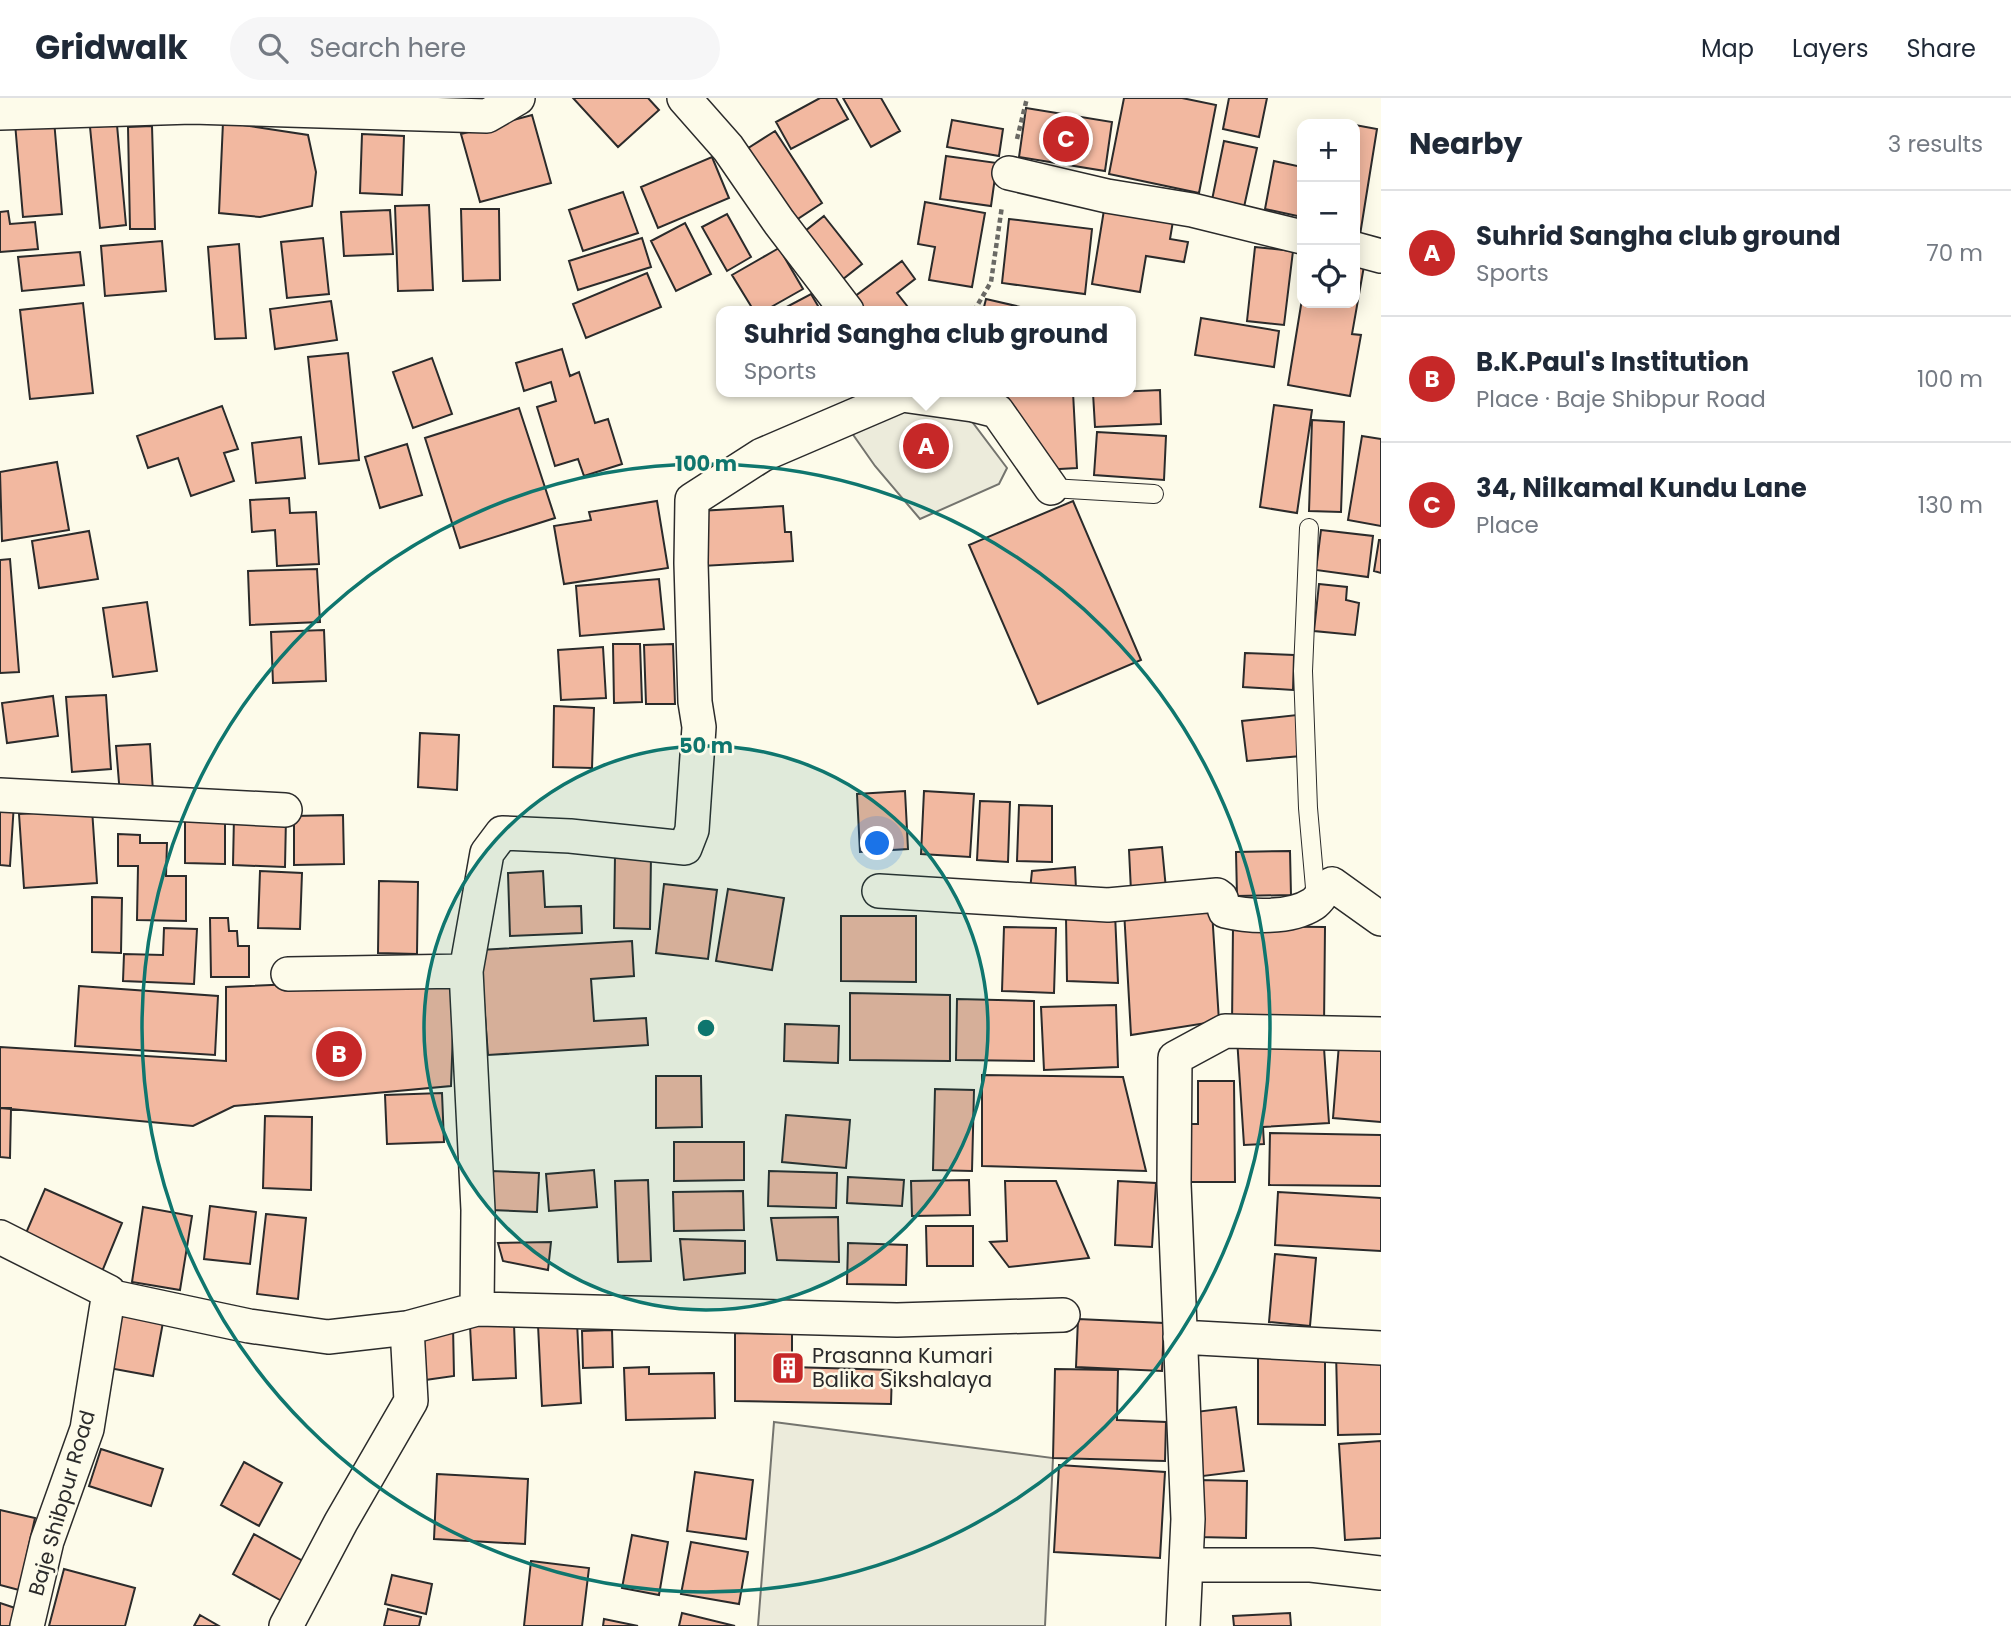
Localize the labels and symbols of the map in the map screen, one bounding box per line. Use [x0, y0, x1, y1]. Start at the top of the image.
pin: C [1043, 113, 1089, 165]
pin: A [903, 420, 949, 472]
text: 100 m [675, 449, 737, 478]
text: 50 m [679, 731, 733, 760]
your location [860, 826, 894, 860]
centre of rings [694, 1016, 718, 1040]
pin: B [316, 1028, 362, 1080]
place label: Prasanna Kumari Balika Sikshalaya [812, 1341, 993, 1394]
building icon: Prasanna Kumari Balika Sikshalaya [769, 1349, 807, 1387]
street label: Baje Shibpur Road [21, 1407, 102, 1599]

